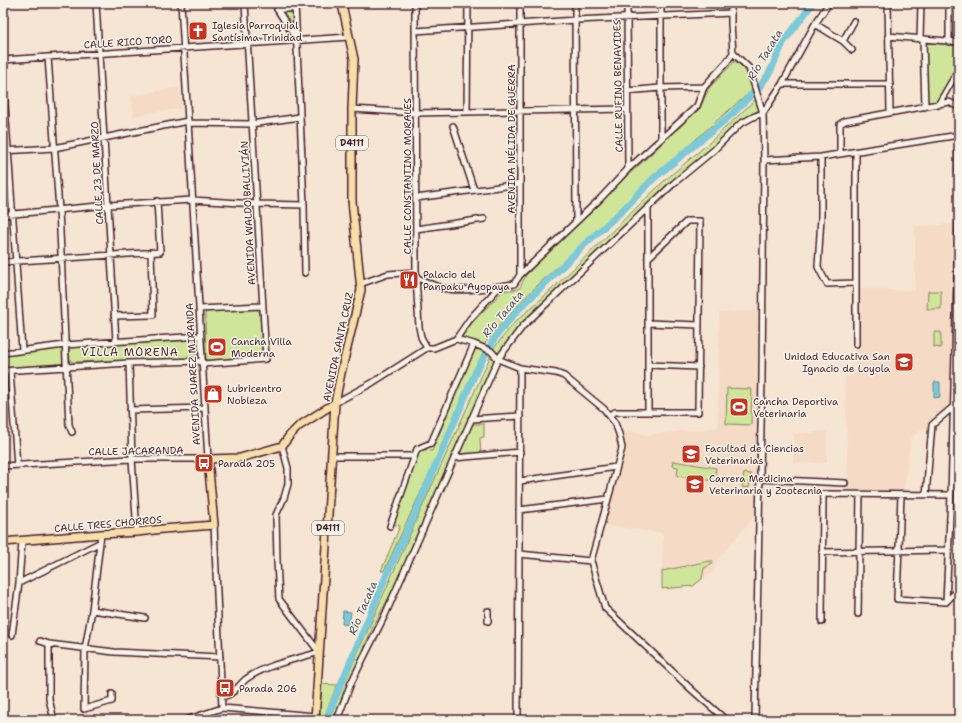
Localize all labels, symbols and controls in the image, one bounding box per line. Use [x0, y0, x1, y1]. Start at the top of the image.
place label: Iglesia Parroquial Santísima Trinidad [212, 19, 303, 44]
street label: CALLE RUFINO BENAVIDES [610, 19, 626, 153]
church icon: Iglesia Parroquial Santísima Trinidad [187, 20, 209, 42]
water label: Río Tacata [744, 27, 786, 83]
street label: CALLE RICO TORO [83, 32, 173, 52]
street label: AVENIDA NÉLIDA DE GUERRA [505, 64, 518, 214]
street label: CALLE CONSTANTINO MORALES [401, 97, 414, 254]
street label: CALLE 23 DE MARZO [88, 121, 106, 225]
road number: D4111 [336, 136, 368, 150]
street label: AVENIDA WALDO BALLIVIÁN [238, 140, 258, 286]
place label: Palacio del Panpaku Ayopaya [423, 268, 510, 293]
restaurant icon: Palacio del Panpaku Ayopaya [398, 269, 420, 291]
water label: Río Tacata [479, 287, 527, 341]
street label: AVENIDA SANTA CRUZ [320, 291, 356, 403]
street label: AVENIDA SUAREZ MIRANDA [183, 302, 203, 446]
place label: Cancha Villa Moderna [231, 335, 292, 360]
sports icon: Cancha Villa Moderna [206, 336, 228, 358]
district label: VILLA MORENA [81, 345, 179, 360]
place label: Unidad Educativa San Ignacio de Loyola [784, 350, 891, 375]
school or university icon: Unidad Educativa San Ignacio de Loyola [893, 351, 915, 373]
place label: Lubricentro Nobleza [227, 382, 282, 407]
shop icon: Lubricentro Nobleza [202, 383, 224, 405]
place label: Cancha Deportiva Veterinaria [753, 395, 839, 420]
sports icon: Cancha Deportiva Veterinaria [728, 396, 750, 418]
place label: Facultad de Ciencias Veterinarias [705, 442, 804, 467]
school or university icon: Facultad de Ciencias Veterinarias [680, 443, 702, 465]
street label: CALLE JACARANDA [88, 444, 184, 458]
bus stop icon: Parada 205 [193, 452, 215, 474]
place label: Parada 205 [218, 457, 275, 470]
place label: Carrera Medicina Veterinaria y Zootecnia [709, 472, 823, 497]
school or university icon: Carrera Medicina Veterinaria y Zootecnia [684, 473, 706, 495]
street label: CALLE TRES CHORROS [54, 513, 163, 535]
road number: D4111 [312, 521, 344, 535]
water label: Río Tacata [345, 579, 381, 637]
bus stop icon: Parada 206 [214, 677, 236, 699]
place label: Parada 206 [239, 682, 297, 695]

